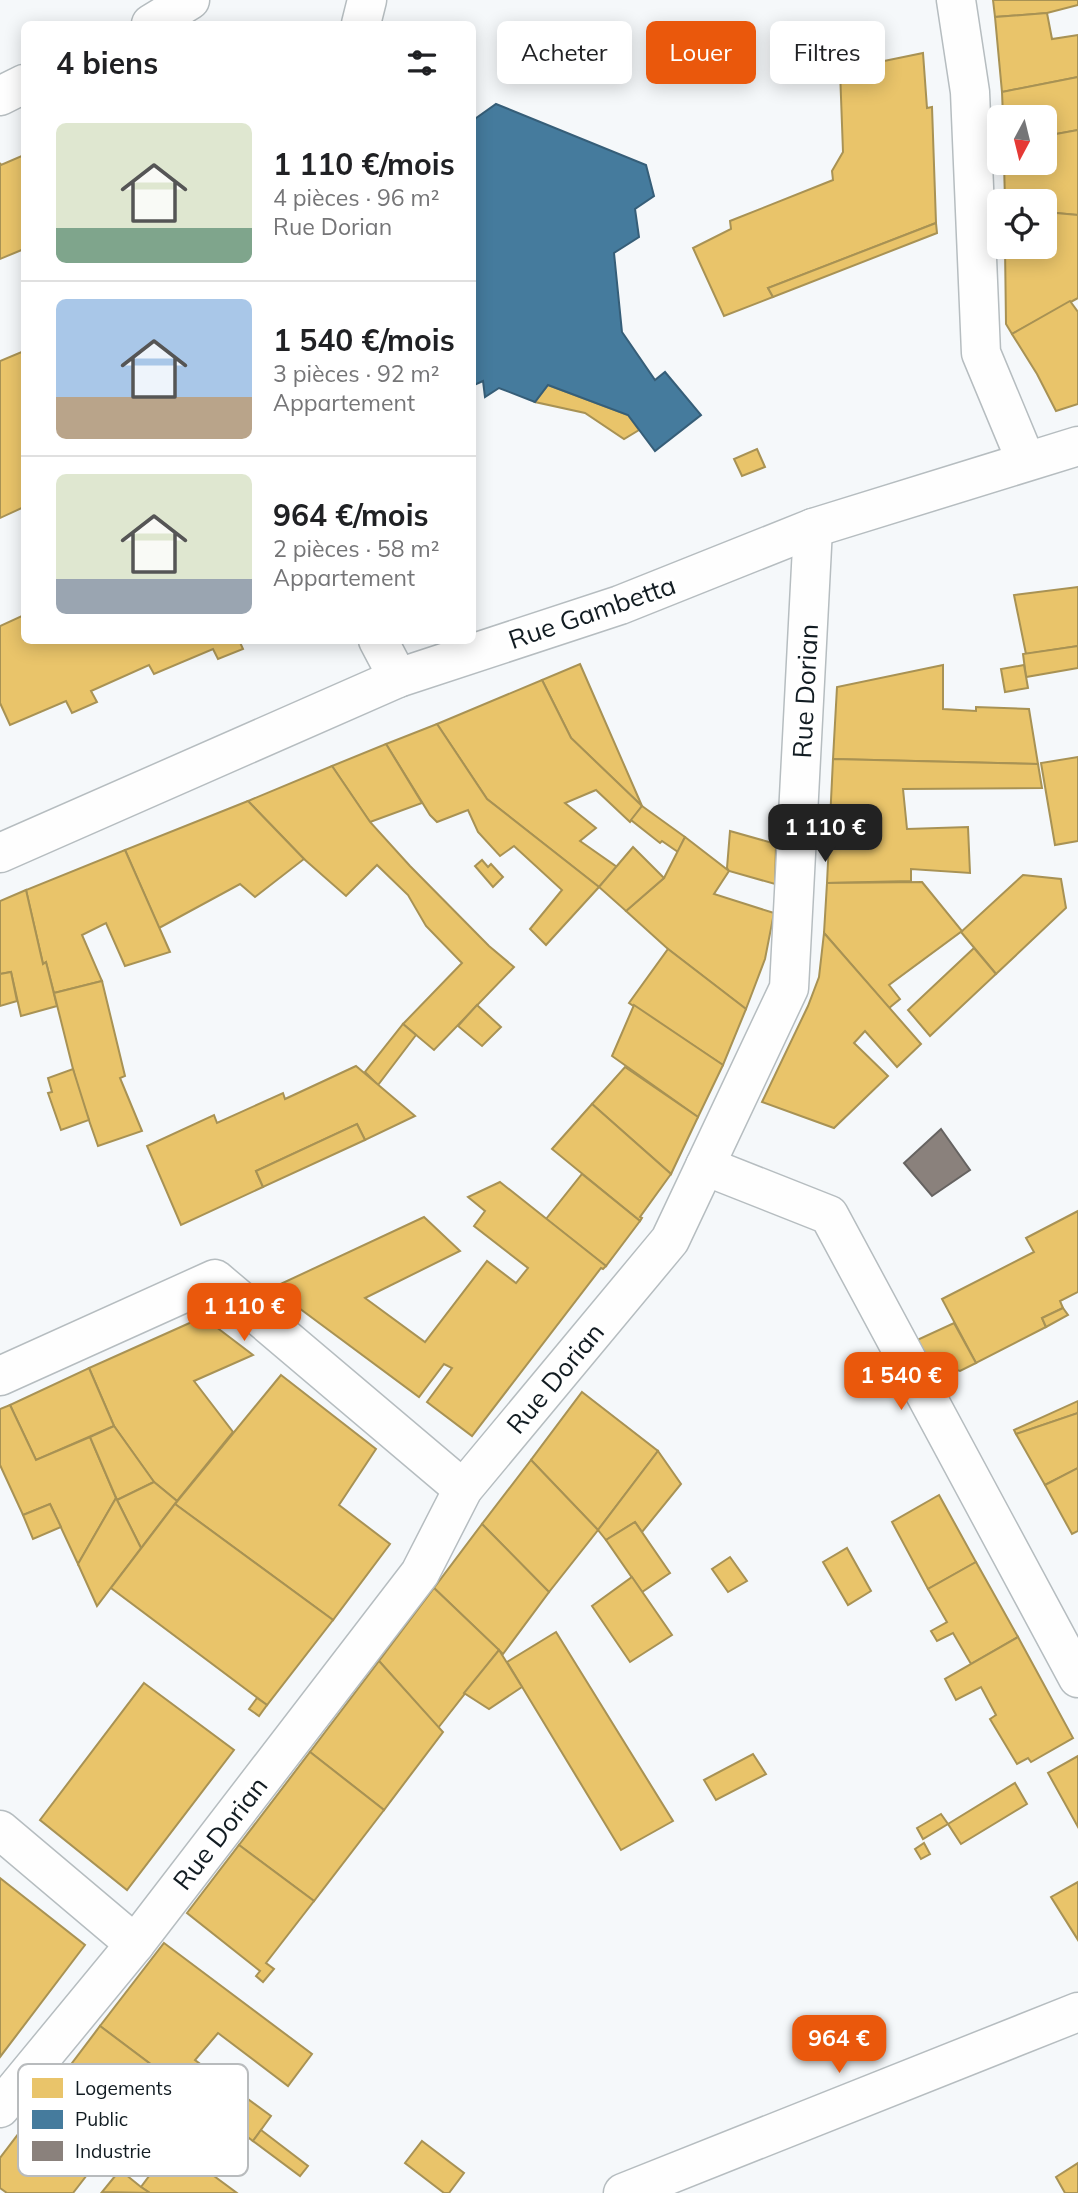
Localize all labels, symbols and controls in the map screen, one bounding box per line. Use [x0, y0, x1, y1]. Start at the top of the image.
chip: Acheter [497, 21, 632, 84]
chip: Louer [646, 21, 756, 84]
chip: Filtres [770, 21, 885, 84]
text: 4 biens [56, 44, 158, 82]
icon: filters [403, 44, 441, 82]
north arrow [987, 105, 1057, 175]
map controls [987, 105, 1057, 259]
text: 1 110 €/mois [273, 145, 455, 183]
icon: home [112, 151, 196, 235]
text: 4 pièces · 96 m² [273, 183, 440, 212]
button: locate [987, 189, 1057, 259]
text: Rue Dorian [273, 212, 392, 241]
text: 1 540 €/mois [273, 321, 455, 359]
icon: home [112, 327, 196, 411]
text: 3 pièces · 92 m² [273, 359, 440, 388]
text: Appartement [273, 388, 415, 417]
text: 964 €/mois [273, 496, 429, 534]
icon: home [112, 502, 196, 586]
text: 2 pièces · 58 m² [273, 534, 440, 563]
text: Appartement [273, 563, 415, 592]
street label: Rue Gambetta [504, 568, 680, 656]
street label: Rue Dorian [785, 623, 825, 759]
pin: 1 110 € [760, 804, 890, 864]
text: 1 110 € [784, 812, 866, 841]
pin: 1 110 € [179, 1284, 309, 1343]
text: 1 110 € [203, 1291, 285, 1320]
street label: Rue Dorian [499, 1316, 611, 1440]
pin: 1 540 € [836, 1352, 966, 1412]
text: 1 540 € [860, 1360, 942, 1389]
street label: Rue Dorian [166, 1770, 274, 1896]
pin: 964 € [790, 2016, 888, 2075]
text: 964 € [808, 2023, 870, 2052]
legend [18, 2064, 248, 2176]
text: Logements [75, 2076, 172, 2100]
text: Public [75, 2107, 128, 2131]
text: Industrie [75, 2139, 151, 2163]

